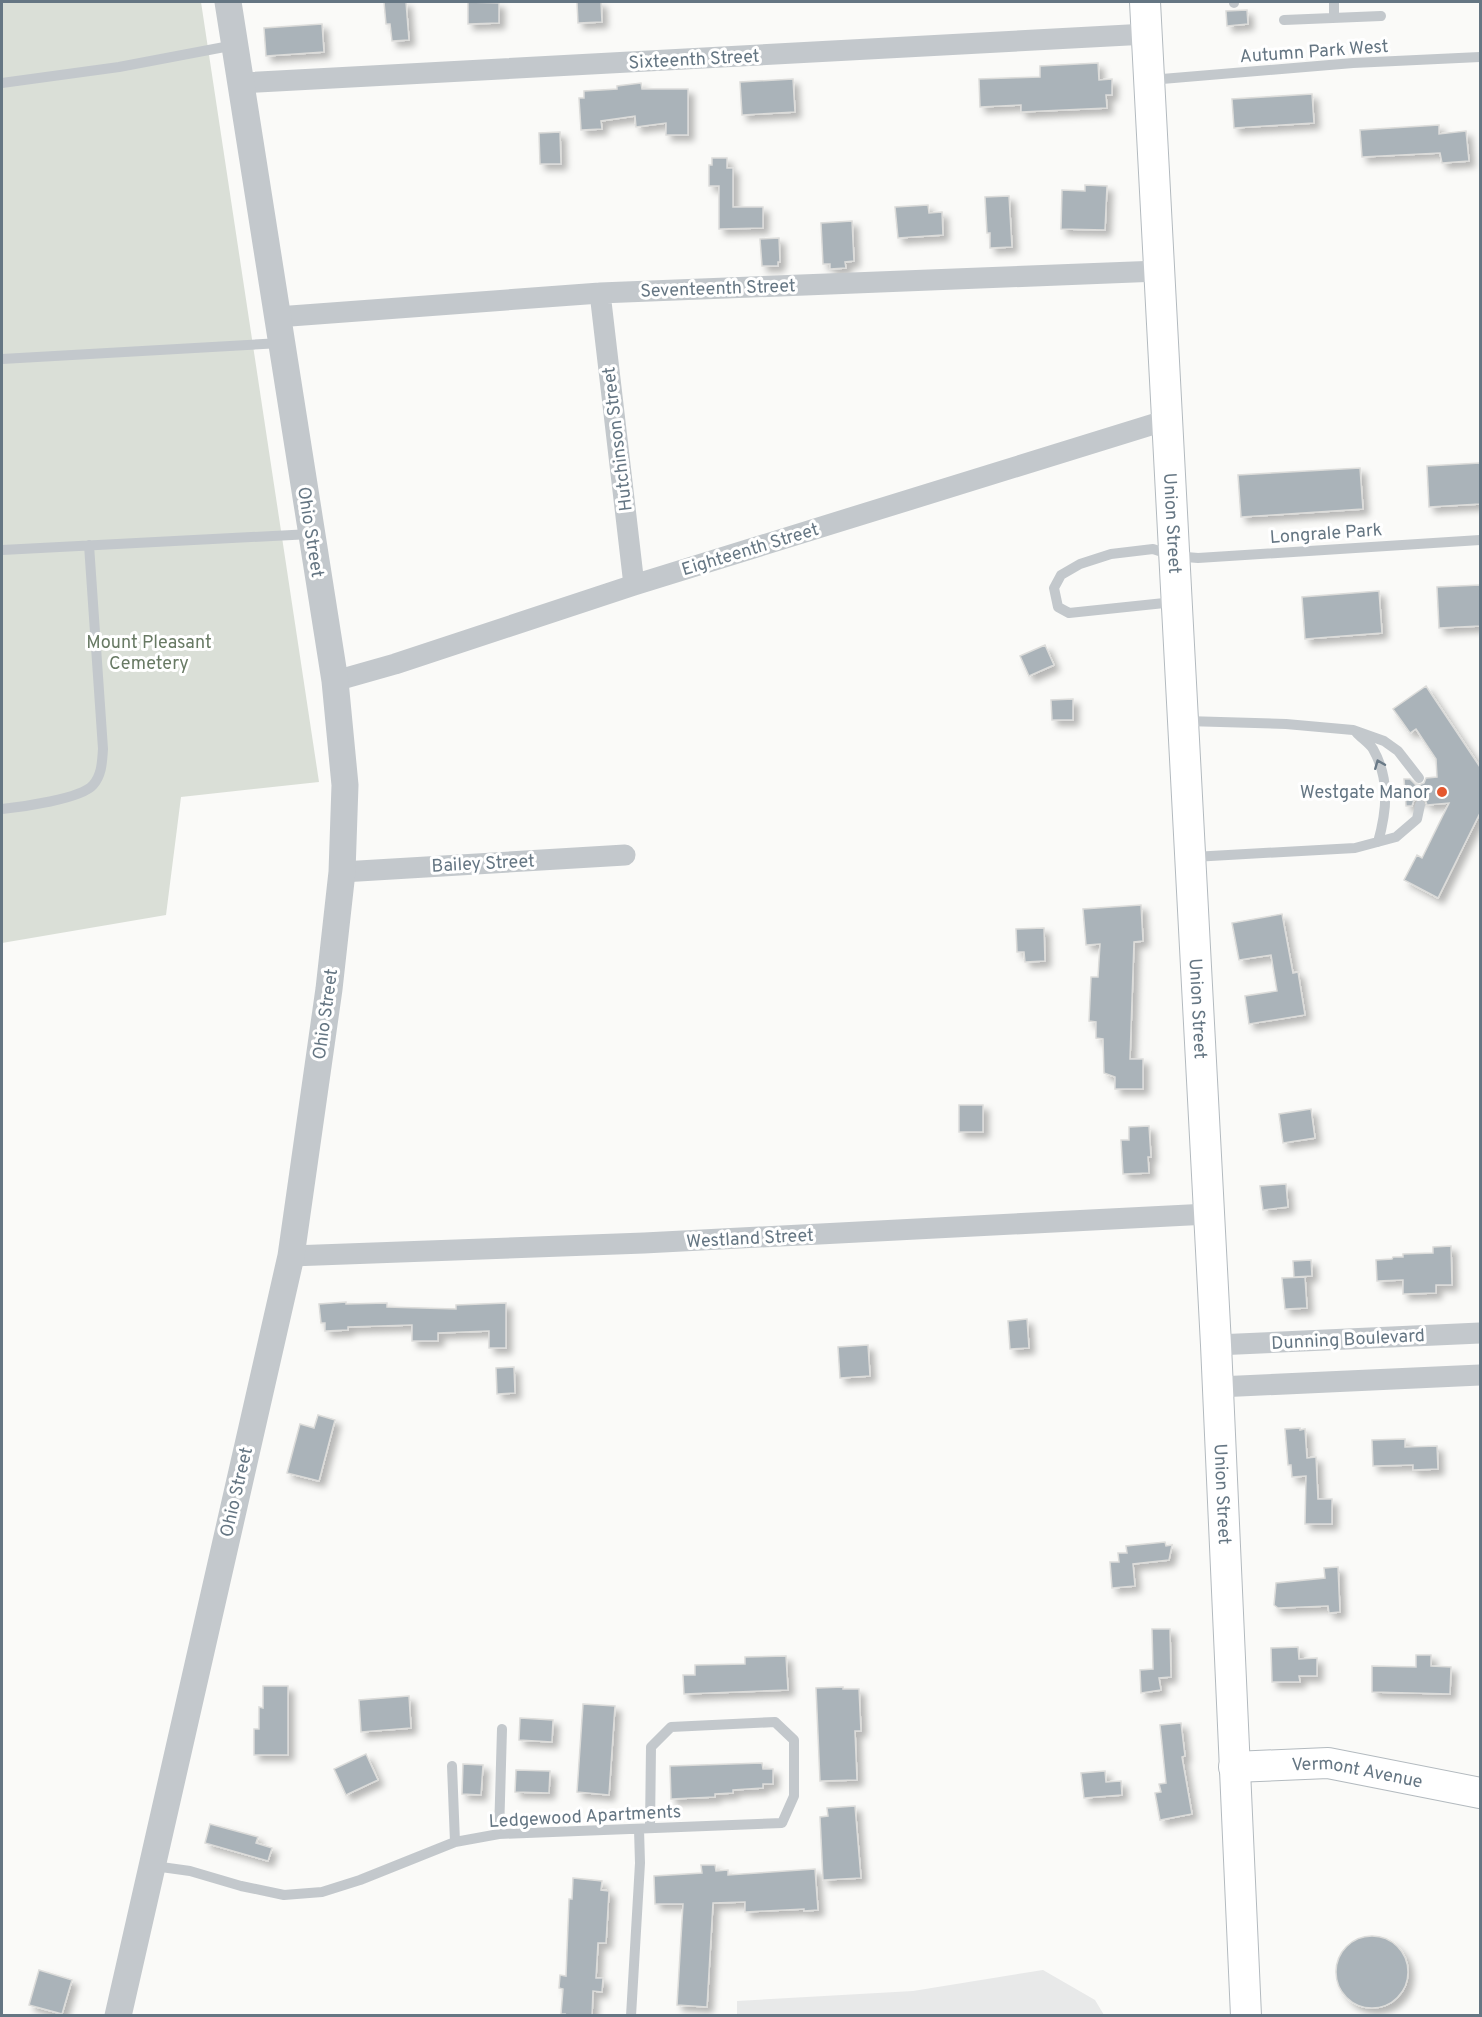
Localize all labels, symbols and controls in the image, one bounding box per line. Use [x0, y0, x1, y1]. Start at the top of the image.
street label: Autumn Park West [1239, 36, 1389, 69]
street label: Sixteenth Street [628, 46, 760, 75]
street label: Seventeenth Street [640, 275, 796, 304]
street label: Hutchinson Street [598, 365, 639, 512]
street label: Union Street [1157, 472, 1185, 574]
street label: Ohio Street [291, 485, 328, 579]
street label: Eighteenth Street [679, 519, 822, 582]
street label: Longrale Park [1269, 519, 1383, 550]
park label: Mount Pleasant Cemetery [86, 632, 212, 676]
one-way arrow [1374, 760, 1386, 771]
place label: Westgate Manor [1300, 782, 1430, 805]
marker: Westgate Manor [1435, 785, 1449, 799]
street label: Bailey Street [431, 850, 535, 879]
street label: Union Street [1183, 958, 1211, 1060]
street label: Ohio Street [309, 967, 344, 1061]
street label: Westland Street [686, 1225, 814, 1254]
street label: Dunning Boulevard [1271, 1325, 1425, 1356]
street label: Union Street [1207, 1443, 1235, 1545]
street label: Ohio Street [216, 1445, 259, 1540]
street label: Vermont Avenue [1291, 1753, 1424, 1794]
street label: Ledgewood Apartments [488, 1801, 682, 1834]

